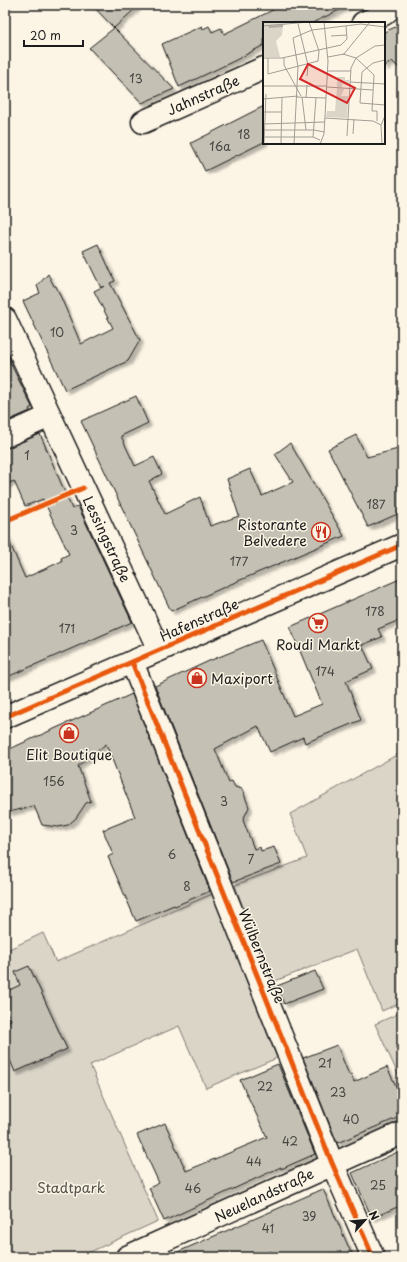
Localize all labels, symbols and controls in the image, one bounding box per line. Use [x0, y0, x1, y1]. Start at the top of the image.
scale bar [24, 22, 83, 48]
inset map [263, 22, 385, 144]
text: 20 m [30, 26, 61, 44]
house number: 13 [129, 69, 143, 87]
street label: Jahnstraße [163, 70, 243, 120]
house number: 18 [238, 125, 250, 143]
house number: 16a [209, 137, 231, 155]
house number: 10 [50, 323, 64, 341]
house number: 1 [24, 446, 30, 464]
street label: Lessingstraße [78, 492, 136, 586]
house number: 187 [366, 495, 386, 513]
place label: Ristorante Belvedere [238, 514, 307, 551]
house number: 3 [70, 521, 78, 539]
restaurant icon: Ristorante Belvedere [310, 521, 332, 543]
house number: 177 [230, 552, 249, 570]
street label: Hafenstraße [156, 593, 242, 647]
house number: 178 [365, 602, 385, 620]
supermarket icon: Roudi Markt [307, 612, 329, 634]
house number: 171 [59, 619, 75, 637]
place label: Roudi Markt [276, 634, 360, 655]
house number: 174 [315, 662, 335, 680]
shop icon: Maxiport [186, 667, 208, 689]
place label: Maxiport [211, 668, 273, 689]
shop icon: Elit Boutique [58, 722, 80, 744]
place label: Elit Boutique [26, 744, 112, 765]
house number: 156 [43, 772, 65, 790]
house number: 3 [220, 792, 228, 810]
house number: 6 [168, 845, 176, 863]
house number: 7 [248, 850, 255, 868]
house number: 8 [183, 877, 191, 895]
street label: Wülbernstraße [233, 906, 291, 1006]
house number: 21 [318, 1054, 332, 1072]
house number: 22 [257, 1077, 273, 1095]
house number: 23 [330, 1083, 346, 1101]
house number: 40 [343, 1110, 360, 1128]
house number: 42 [282, 1132, 298, 1150]
house number: 44 [246, 1152, 262, 1170]
street label: Neuelandstraße [211, 1163, 317, 1227]
house number: 25 [370, 1176, 386, 1194]
park label: Stadtpark [37, 1177, 106, 1198]
house number: 46 [185, 1179, 201, 1197]
north arrow [345, 1200, 385, 1240]
house number: 39 [302, 1207, 316, 1225]
text: N [365, 1207, 384, 1223]
house number: 41 [262, 1219, 274, 1237]

